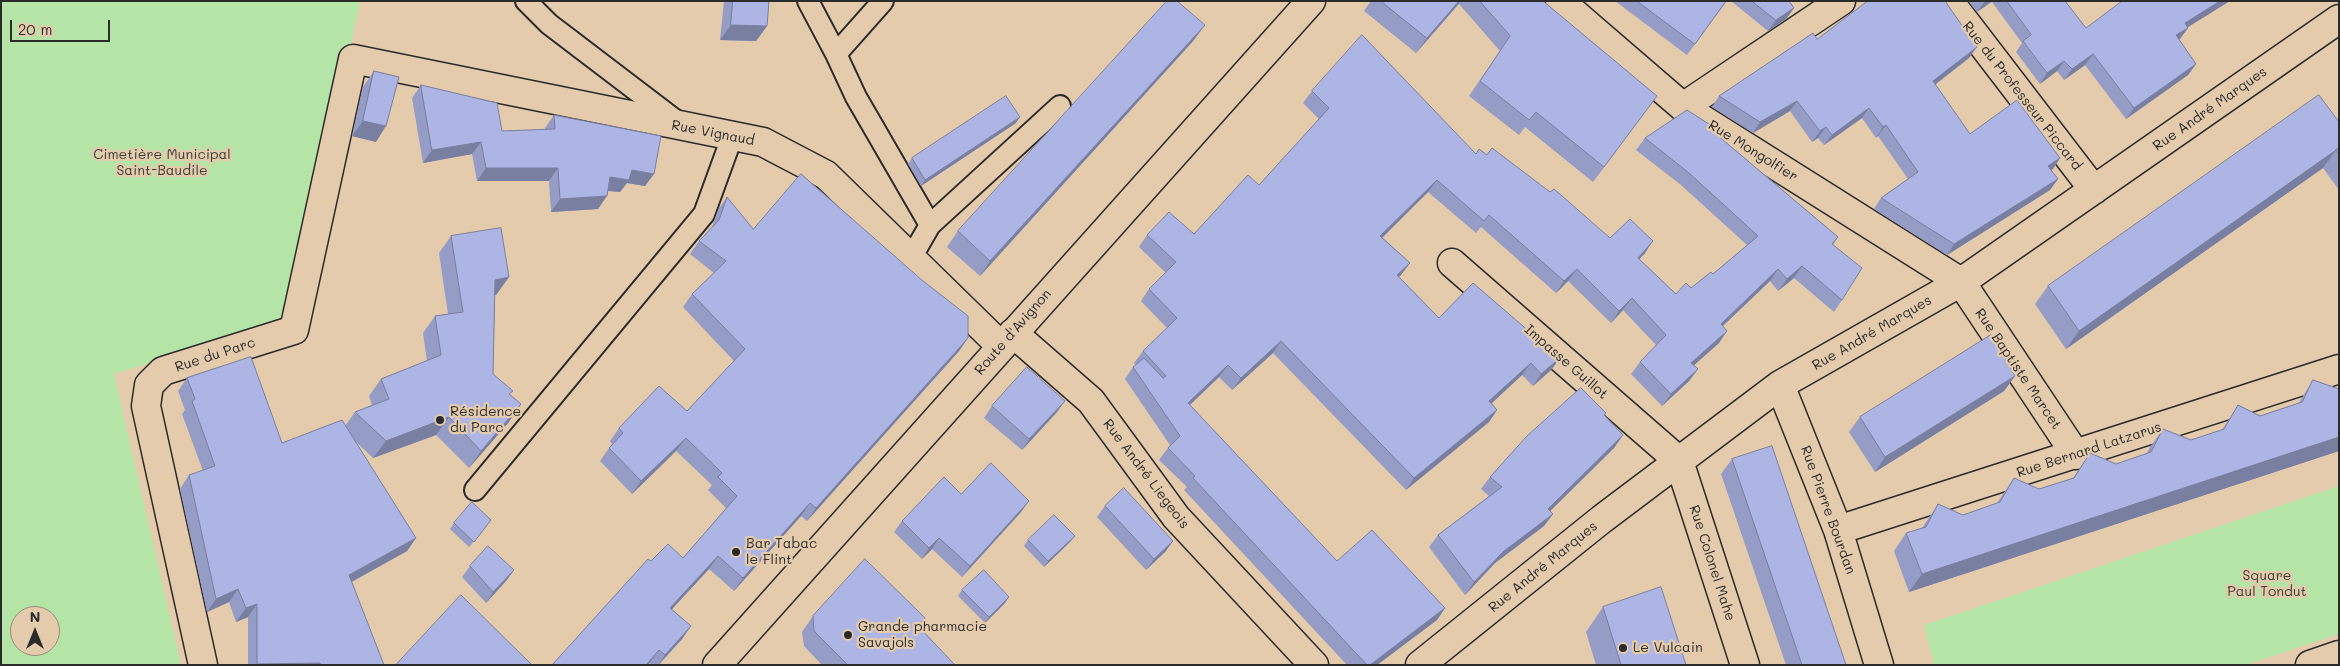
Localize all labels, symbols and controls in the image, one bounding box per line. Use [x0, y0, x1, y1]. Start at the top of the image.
scale bar [12, 10, 112, 42]
street label: Rue du Professeur Piccard [1959, 18, 2085, 174]
text: 20 m [18, 19, 52, 39]
street label: Rue André Marques [2150, 63, 2270, 155]
street label: Rue Vignaud [670, 117, 756, 149]
street label: Rue Mongolfier [1705, 117, 1801, 185]
park label: Cimetière Municipal Saint-Baudile [93, 147, 231, 180]
street label: Route d'Avignon [971, 286, 1055, 378]
street label: Rue André Marques [1809, 292, 1935, 374]
street label: Rue Baptiste Marcet [1971, 305, 2065, 433]
street label: Impasse Guillot [1521, 321, 1611, 403]
street label: Rue du Parc [173, 334, 257, 376]
place label: Résidence du Parc [450, 404, 521, 437]
marker: Résidence du Parc [434, 414, 446, 426]
street label: Rue André Liegeois [1099, 416, 1193, 532]
street label: Rue Bernard Latzarus [2014, 419, 2164, 481]
street label: Rue Pierre Bourdan [1797, 443, 1859, 577]
street label: Rue Colonel Mahe [1685, 503, 1739, 623]
street label: Rue André Marques [1485, 518, 1601, 616]
place label: Bar Tabac le Flint [746, 536, 817, 568]
marker: Bar Tabac le Flint [730, 546, 742, 558]
park label: Square Paul Tondut [2227, 568, 2307, 600]
north arrow [10, 606, 60, 656]
text: N [30, 607, 40, 626]
place label: Grande pharmacie Savajols [858, 619, 987, 652]
marker: Grande pharmacie Savajols [842, 629, 854, 641]
place label: Le Vulcain [1633, 640, 1703, 656]
marker: Le Vulcain [1617, 642, 1629, 654]

